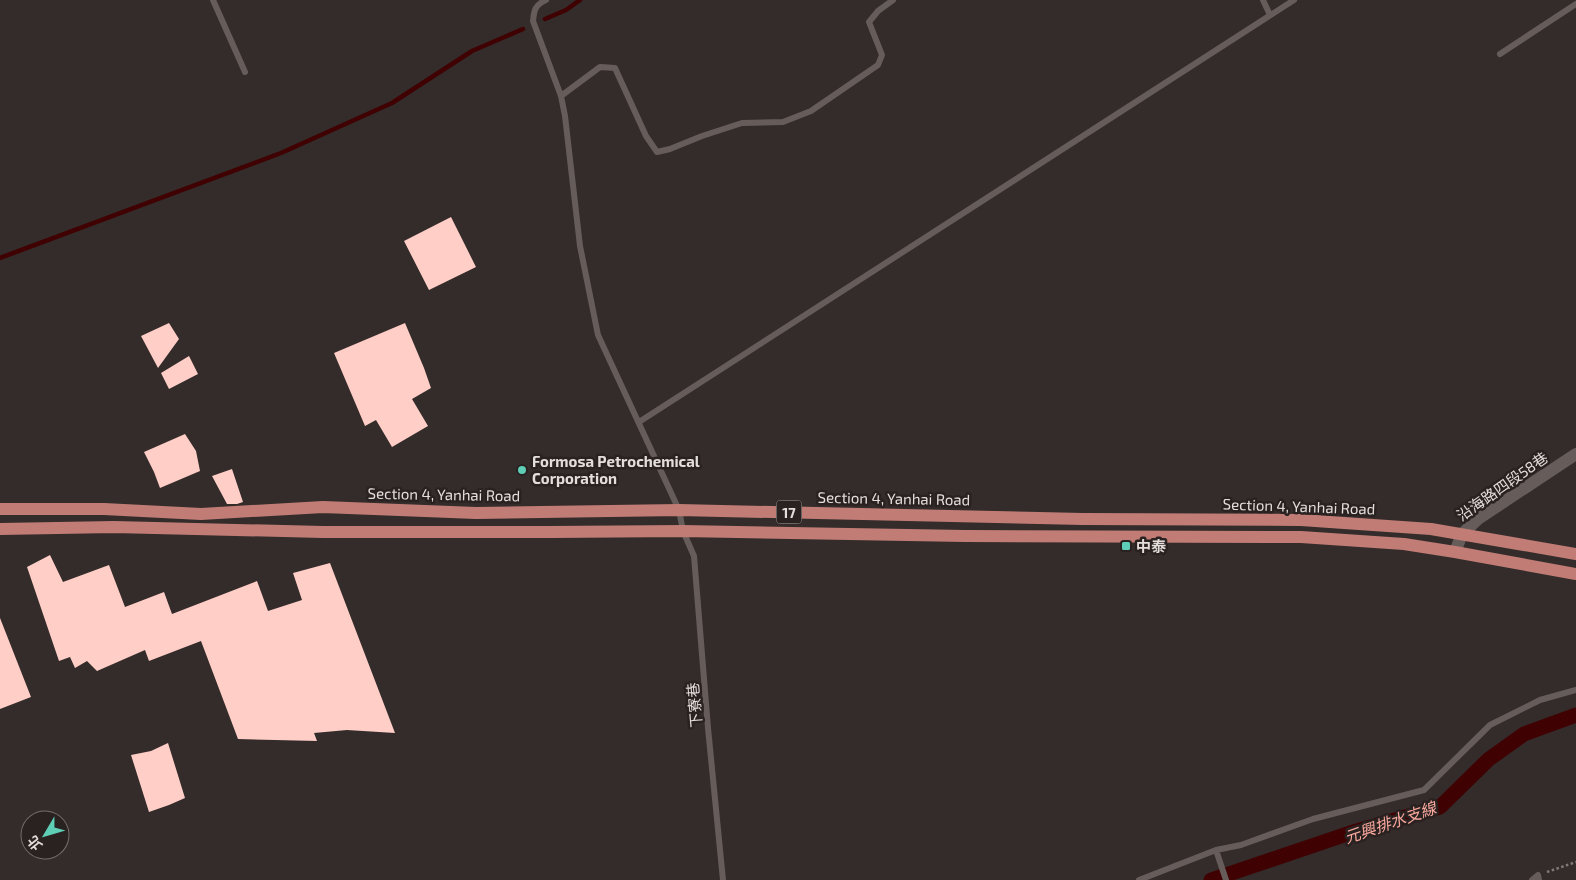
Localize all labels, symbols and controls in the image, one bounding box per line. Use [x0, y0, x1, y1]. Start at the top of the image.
street label: 沿海路四段58巷 [1453, 448, 1551, 524]
place label: Formosa Petrochemical Corporation [532, 452, 700, 487]
marker: Formosa Petrochemical Corporation [516, 464, 528, 476]
street label: Section 4, Yanhai Road [368, 484, 520, 504]
street label: Section 4, Yanhai Road [818, 488, 970, 508]
street label: Section 4, Yanhai Road [1222, 494, 1376, 518]
road number: 17 [776, 501, 802, 524]
place label: 中泰 [1136, 537, 1167, 555]
marker: 中泰 [1120, 540, 1132, 552]
street label: 下寮巷 [683, 682, 705, 728]
water label: 元興排水支線 [1342, 797, 1440, 847]
north arrow [20, 810, 70, 860]
text: 北 [23, 833, 45, 854]

